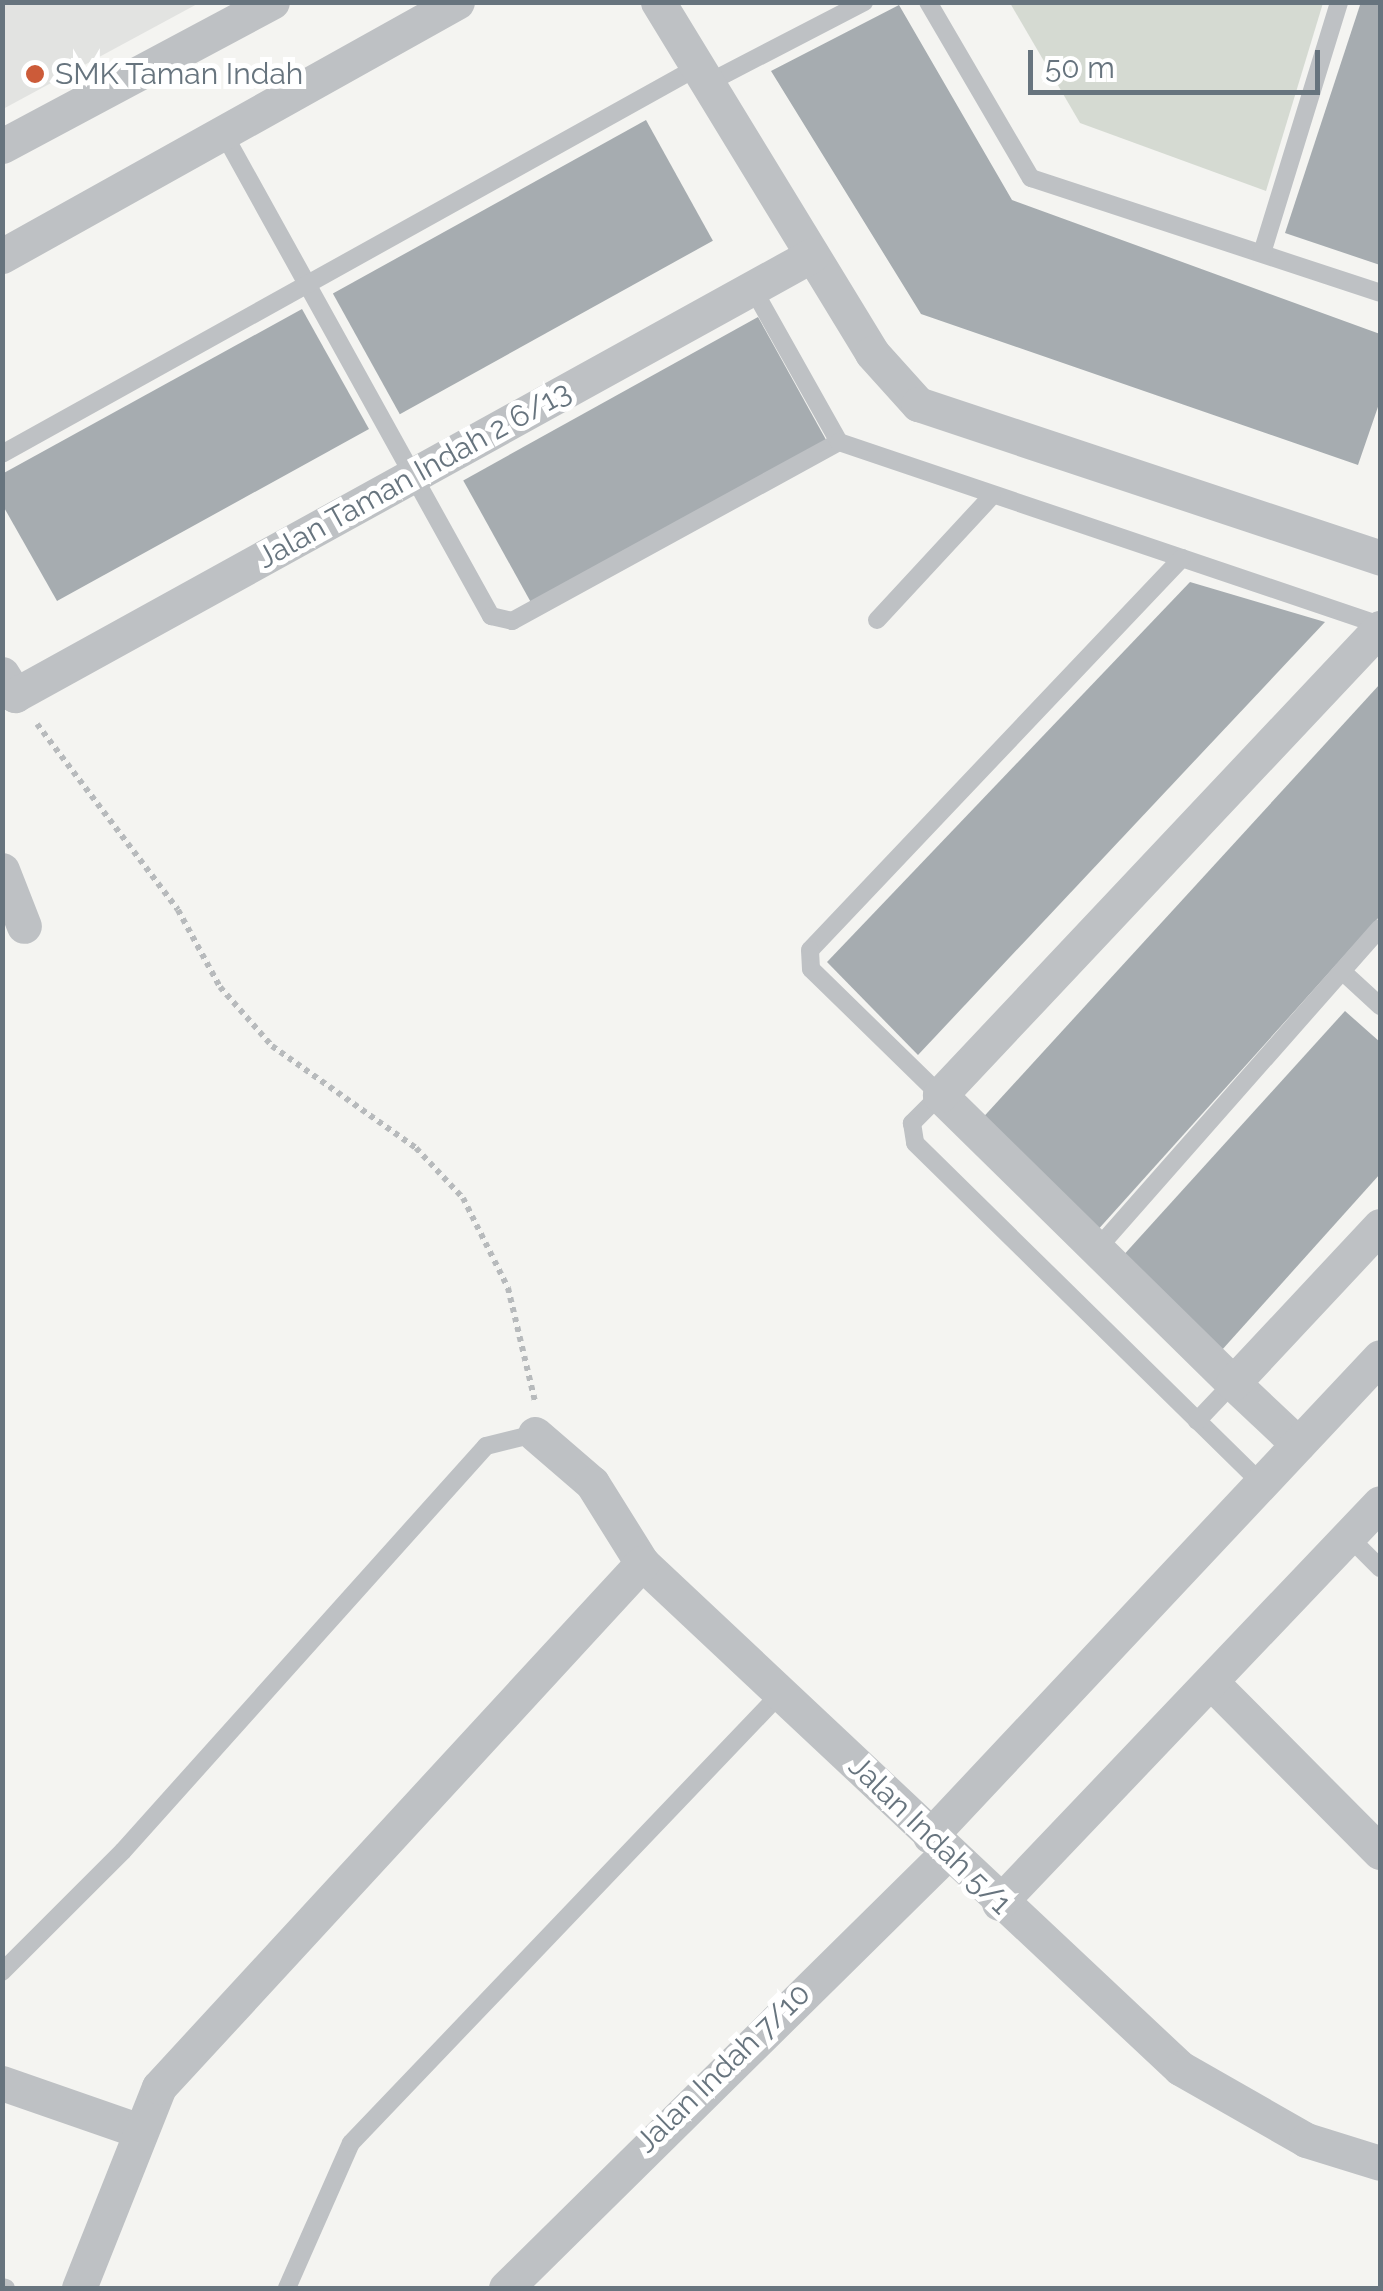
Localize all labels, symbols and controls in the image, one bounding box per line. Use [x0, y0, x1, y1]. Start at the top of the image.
scale bar [1033, 30, 1326, 92]
text: 50 m [1045, 50, 1115, 85]
place label: SMK Taman Indah [55, 56, 304, 92]
marker: SMK Taman Indah [24, 63, 46, 85]
street label: Jalan Taman Indah 2 6/13 [251, 374, 577, 576]
street label: Jalan Indah 5/1 [841, 1748, 1019, 1922]
street label: Jalan Indah 7/10 [628, 1976, 818, 2160]

